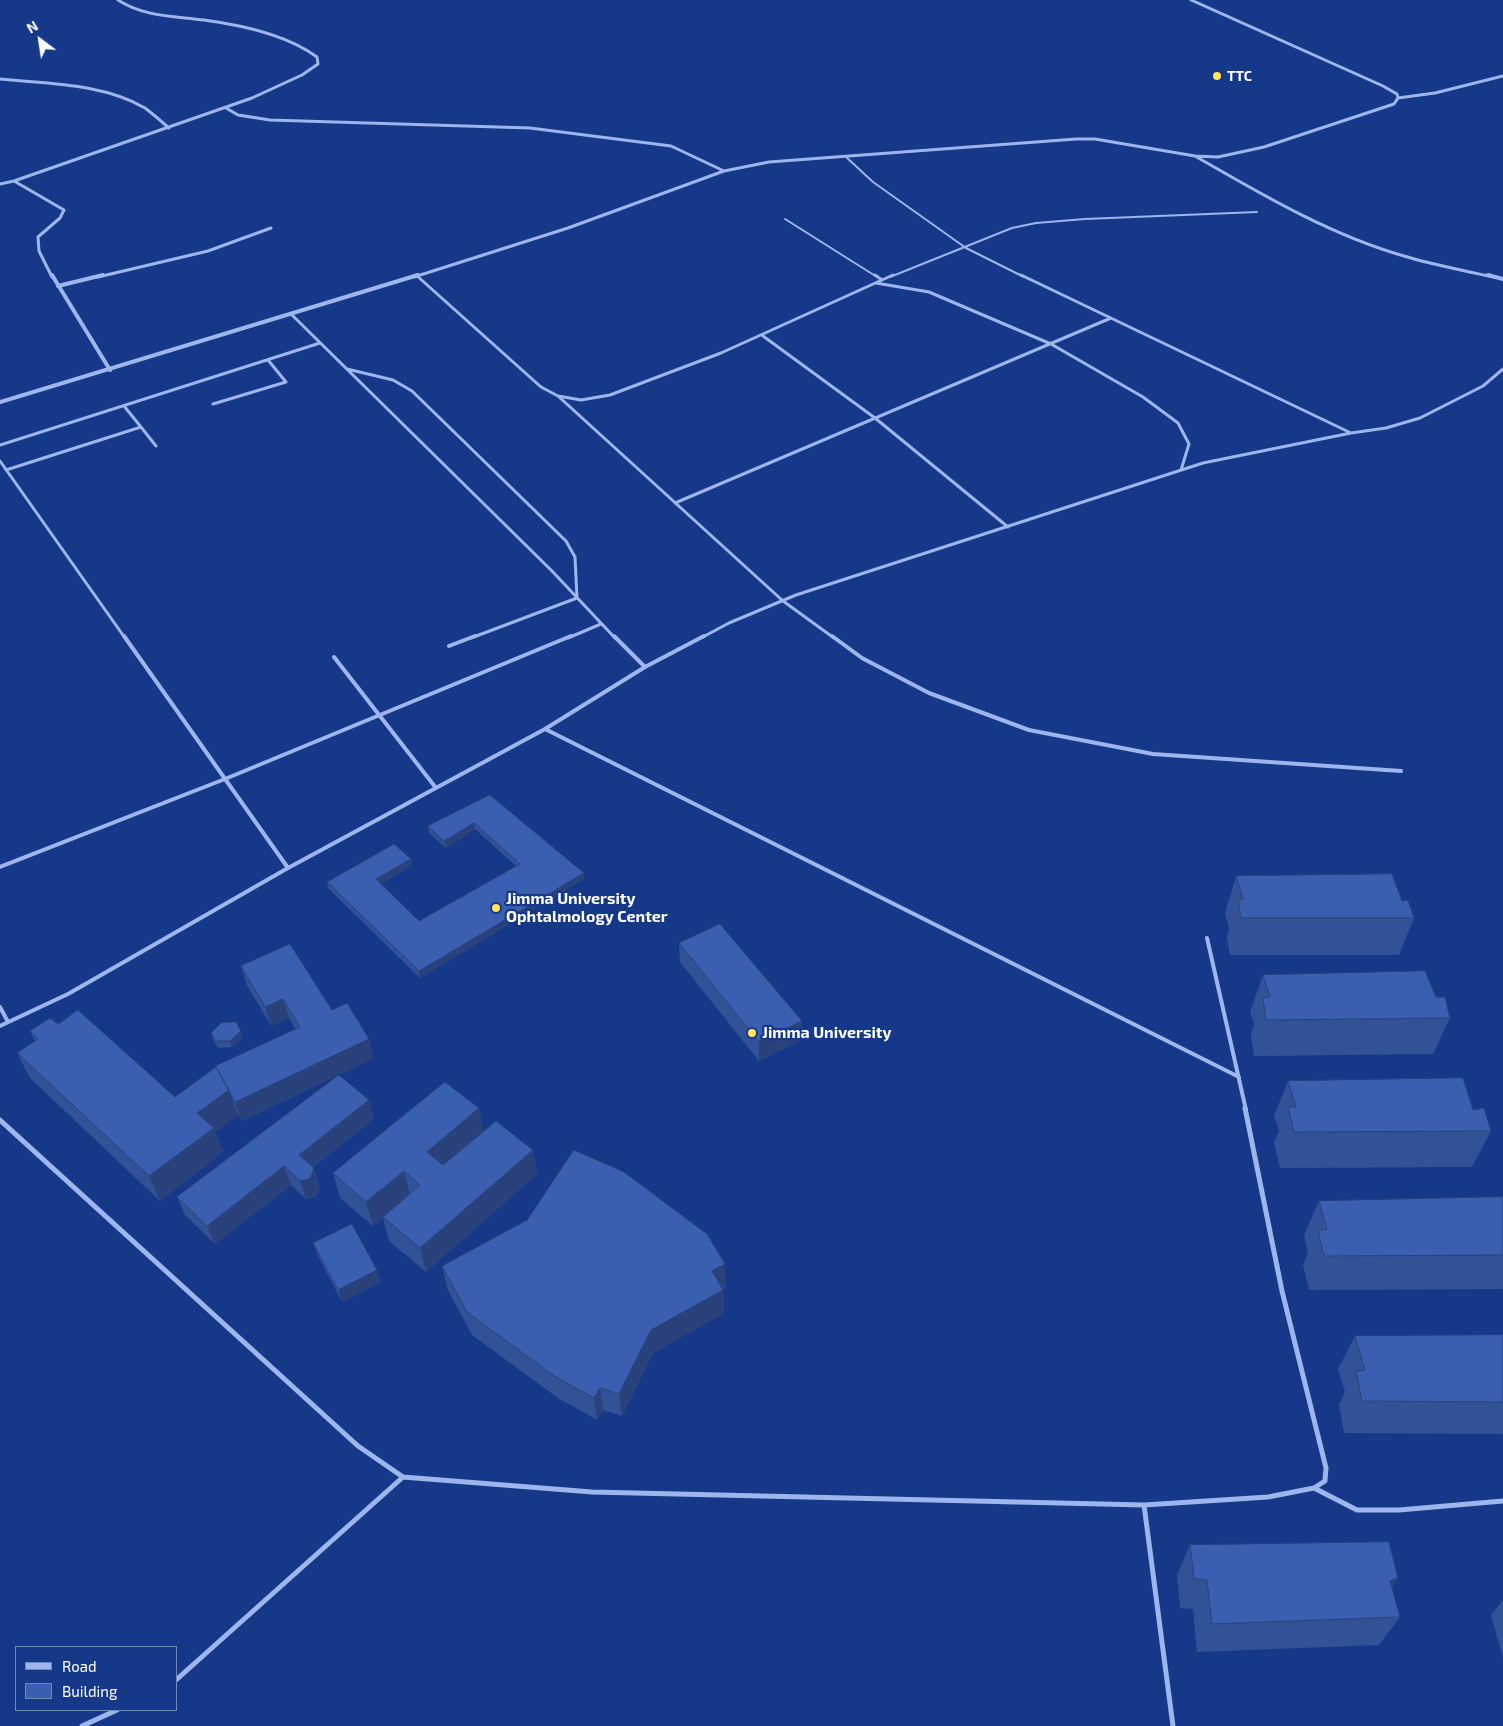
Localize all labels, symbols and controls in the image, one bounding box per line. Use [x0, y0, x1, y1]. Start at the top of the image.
north arrow [15, 15, 65, 65]
text: N [23, 17, 41, 37]
place label: TTC [1227, 68, 1252, 84]
marker: TTC [1211, 70, 1223, 82]
place label: Jimma University Ophtalmology Center [506, 889, 668, 927]
marker: Jimma University Ophtalmology Center [490, 902, 502, 914]
place label: Jimma University [762, 1023, 891, 1043]
marker: Jimma University [746, 1027, 758, 1039]
legend [15, 1646, 178, 1711]
text: Road [62, 1657, 97, 1675]
text: Building [62, 1682, 117, 1700]

